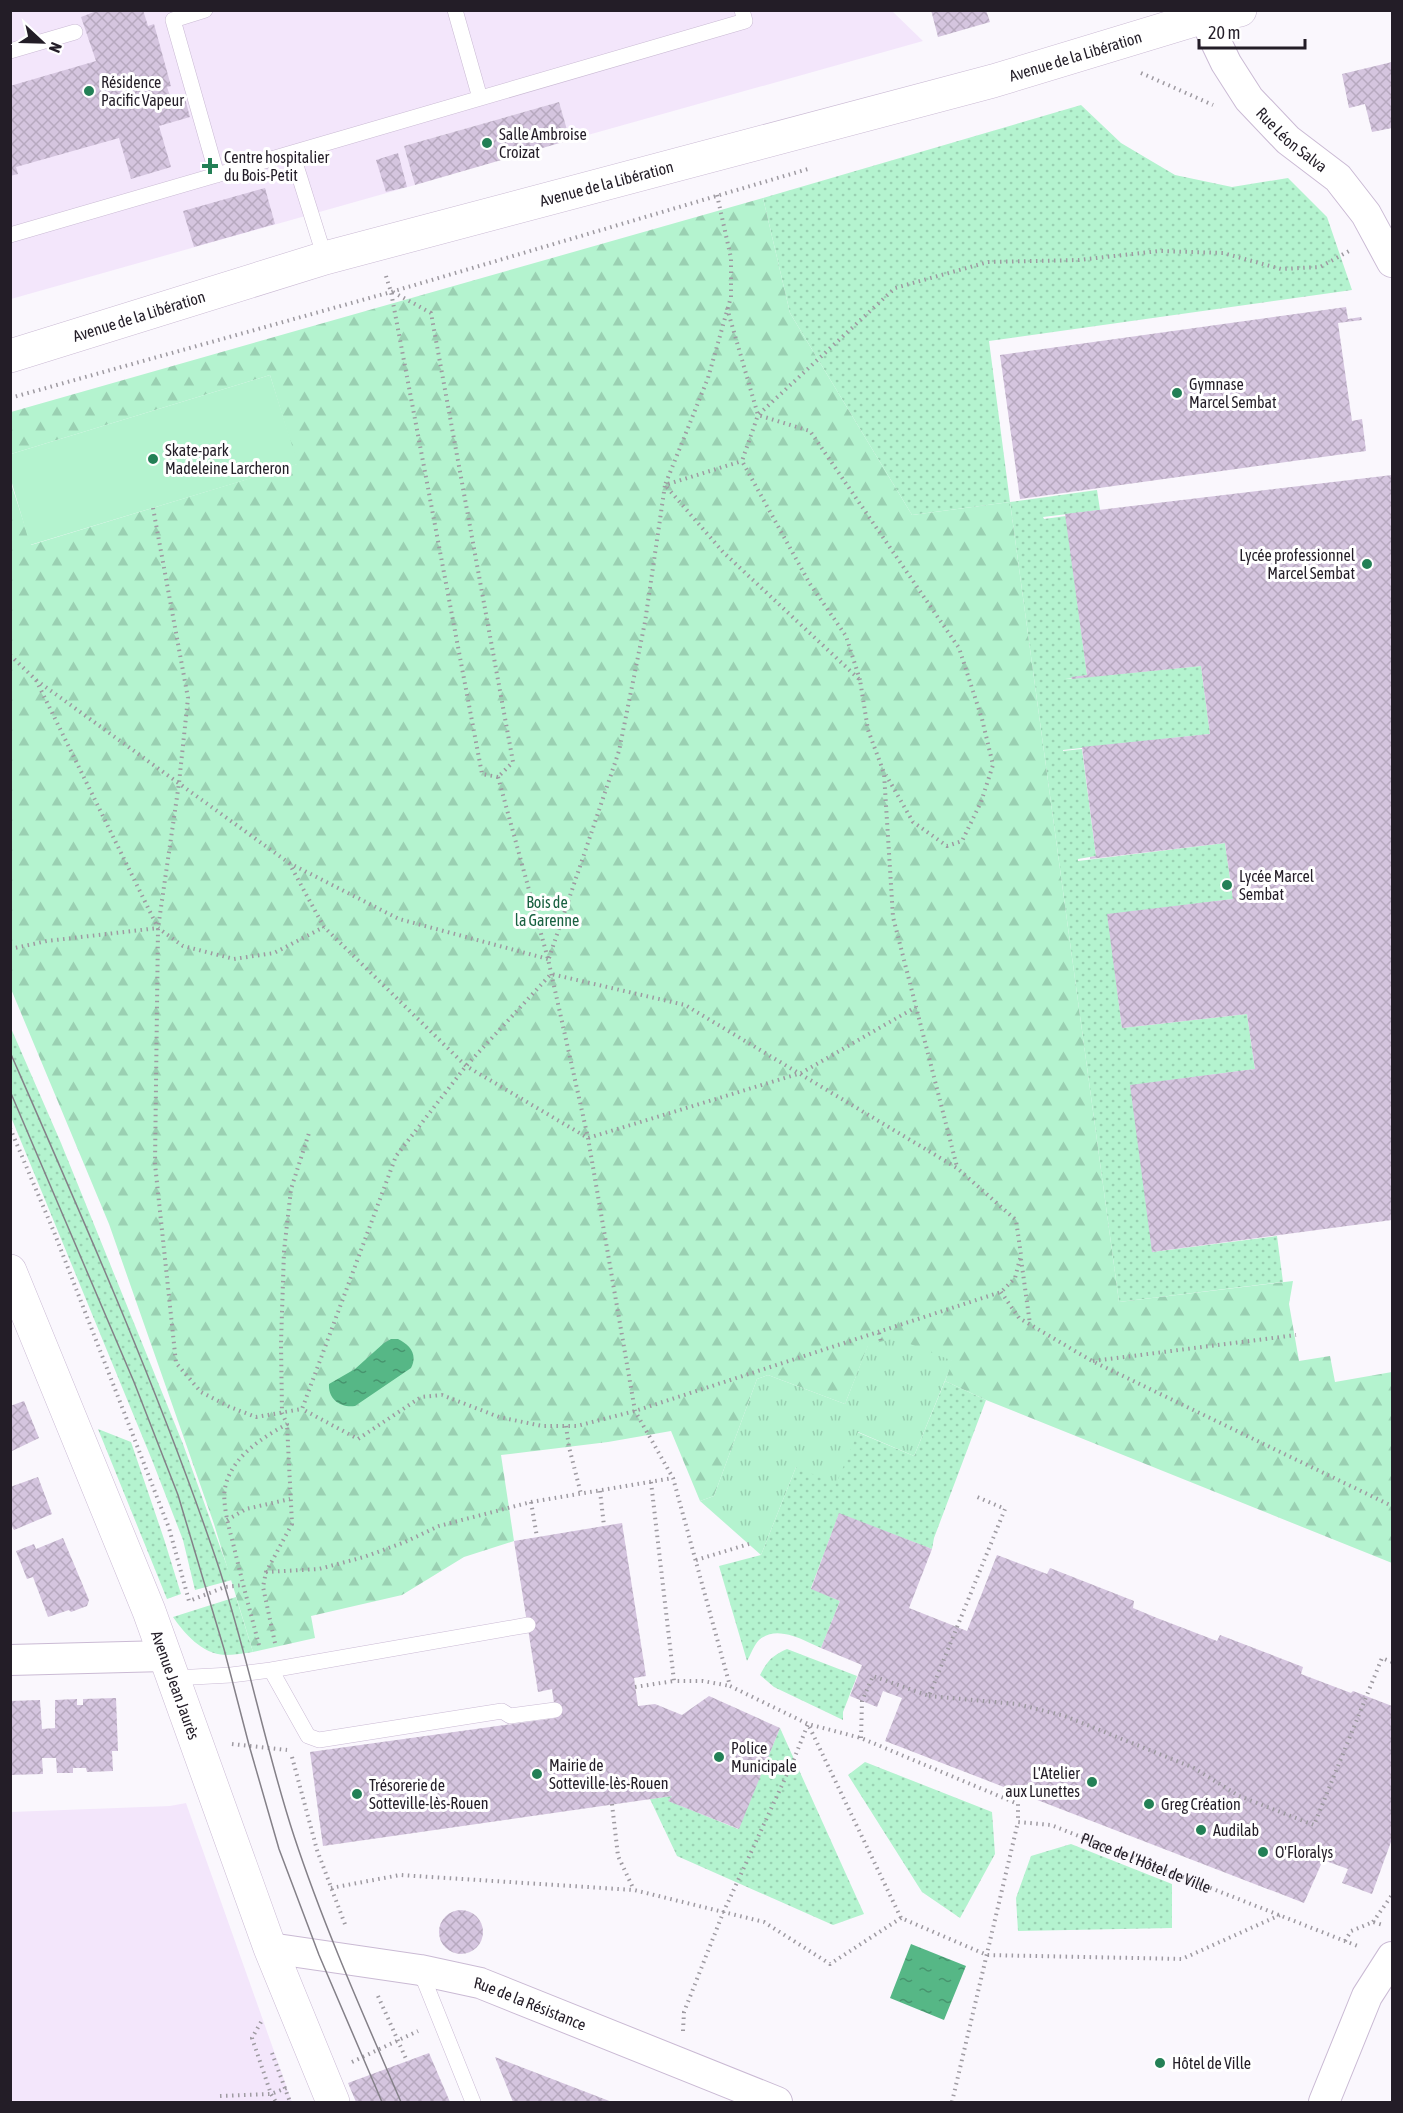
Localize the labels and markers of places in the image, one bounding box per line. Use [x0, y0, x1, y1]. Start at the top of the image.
place label: Résidence Pacific Vapeur [101, 73, 184, 110]
marker: Résidence Pacific Vapeur [82, 84, 96, 98]
place label: Salle Ambroise Croizat [499, 125, 587, 161]
marker: Salle Ambroise Croizat [480, 136, 494, 150]
place label: Centre hospitalier du Bois-Petit [224, 148, 329, 184]
marker: Centre hospitalier du Bois-Petit [201, 157, 219, 175]
place label: Gymnase Marcel Sembat [1189, 375, 1277, 411]
marker: Gymnase Marcel Sembat [1170, 386, 1184, 400]
place label: Skate-park Madeleine Larcheron [165, 441, 290, 477]
marker: Skate-park Madeleine Larcheron [146, 452, 160, 466]
place label: Lycée professionnel Marcel Sembat [1239, 546, 1356, 582]
marker: Lycée professionnel Marcel Sembat [1360, 557, 1374, 571]
place label: Lycée Marcel Sembat [1239, 867, 1315, 903]
marker: Lycée Marcel Sembat [1220, 878, 1234, 892]
place label: Police Municipale [731, 1739, 797, 1776]
marker: Police Municipale [712, 1750, 726, 1764]
place label: Mairie de Sotteville-lès-Rouen [549, 1756, 669, 1792]
place label: L'Atelier aux Lunettes [1005, 1764, 1080, 1800]
marker: Mairie de Sotteville-lès-Rouen [530, 1767, 544, 1781]
marker: L'Atelier aux Lunettes [1085, 1775, 1099, 1789]
place label: Trésorerie de Sotteville-lès-Rouen [369, 1776, 489, 1812]
marker: Trésorerie de Sotteville-lès-Rouen [350, 1787, 364, 1801]
place label: Greg Création [1161, 1795, 1241, 1814]
marker: Greg Création [1142, 1797, 1156, 1811]
place label: Audilab [1213, 1821, 1259, 1839]
marker: Audilab [1194, 1823, 1208, 1837]
place label: O'Floralys [1275, 1843, 1334, 1862]
marker: O'Floralys [1256, 1845, 1270, 1859]
place label: Hôtel de Ville [1172, 2054, 1251, 2072]
marker: Hôtel de Ville [1153, 2056, 1167, 2070]

